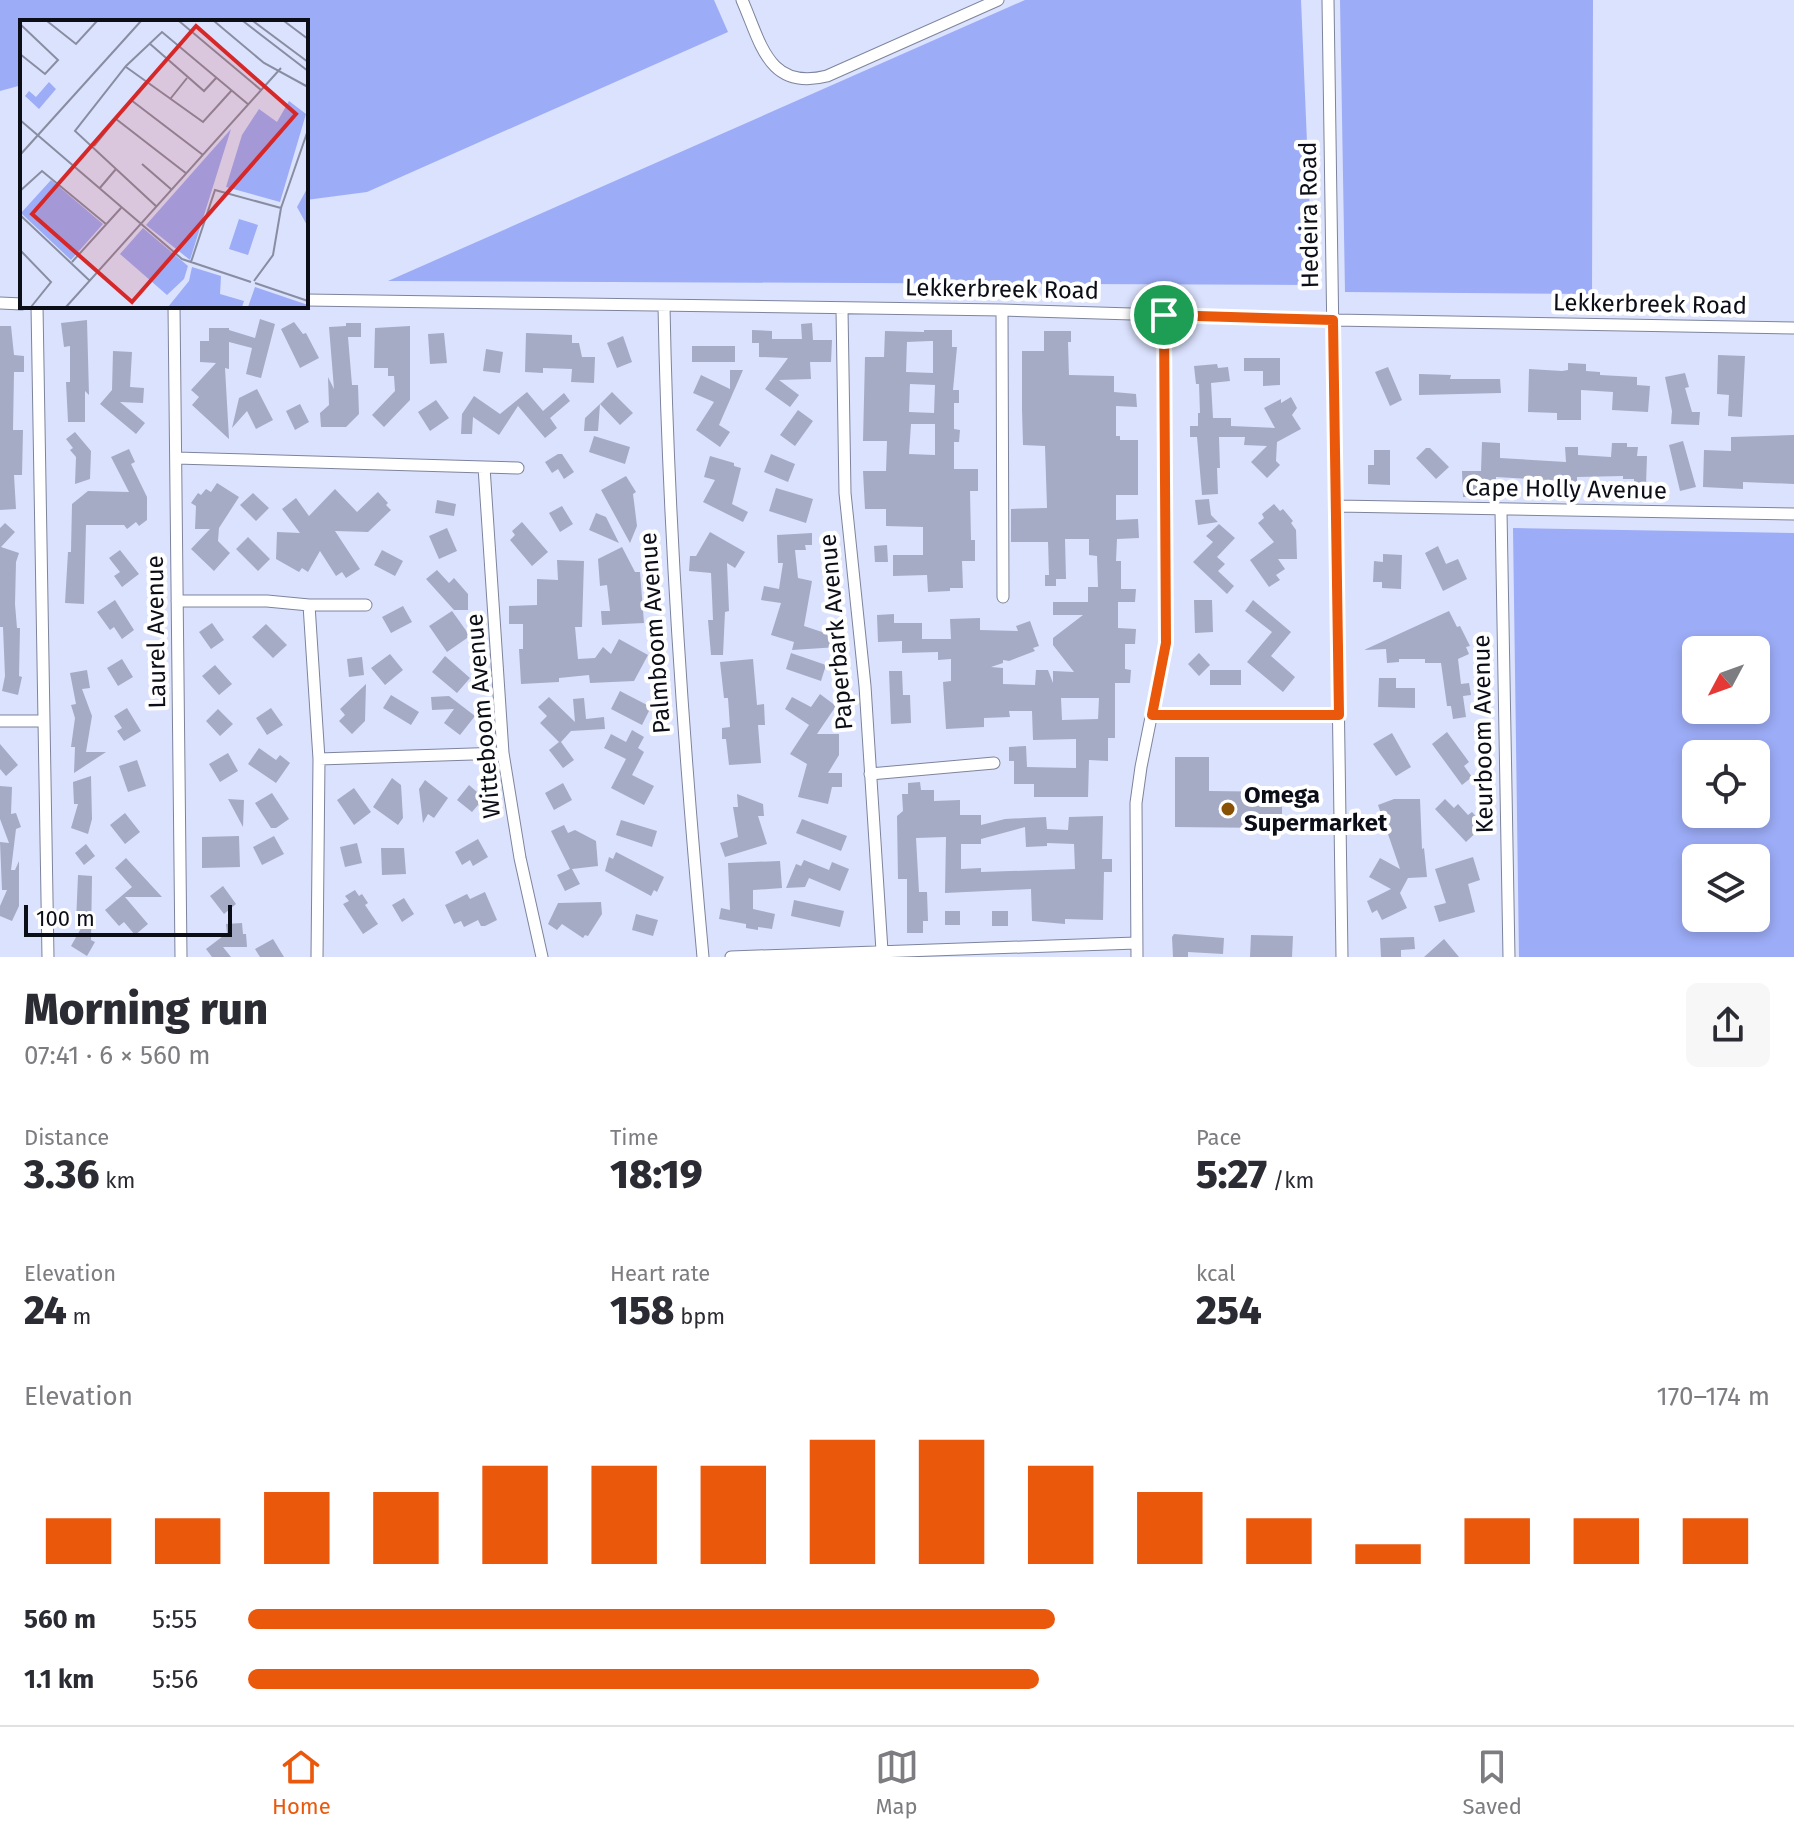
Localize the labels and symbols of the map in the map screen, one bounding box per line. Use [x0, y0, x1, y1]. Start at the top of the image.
inset map [20, 20, 308, 308]
street label: Hedeira Road [1294, 141, 1324, 289]
street label: Lekkerbreek Road [905, 273, 1099, 305]
pin [1130, 281, 1198, 349]
street label: Lekkerbreek Road [1553, 288, 1747, 320]
street label: Cape Holly Avenue [1465, 473, 1667, 505]
street label: Palmboom Avenue [634, 531, 676, 735]
street label: Paperbark Avenue [813, 533, 859, 731]
street label: Laurel Avenue [141, 555, 171, 709]
street label: Witteboom Avenue [460, 612, 506, 820]
street label: Keurboom Avenue [1467, 634, 1499, 834]
north arrow [1682, 636, 1770, 724]
place label: Omega Supermarket [1244, 781, 1388, 837]
marker: Omega Supermarket [1219, 800, 1237, 818]
scale bar [24, 901, 232, 937]

